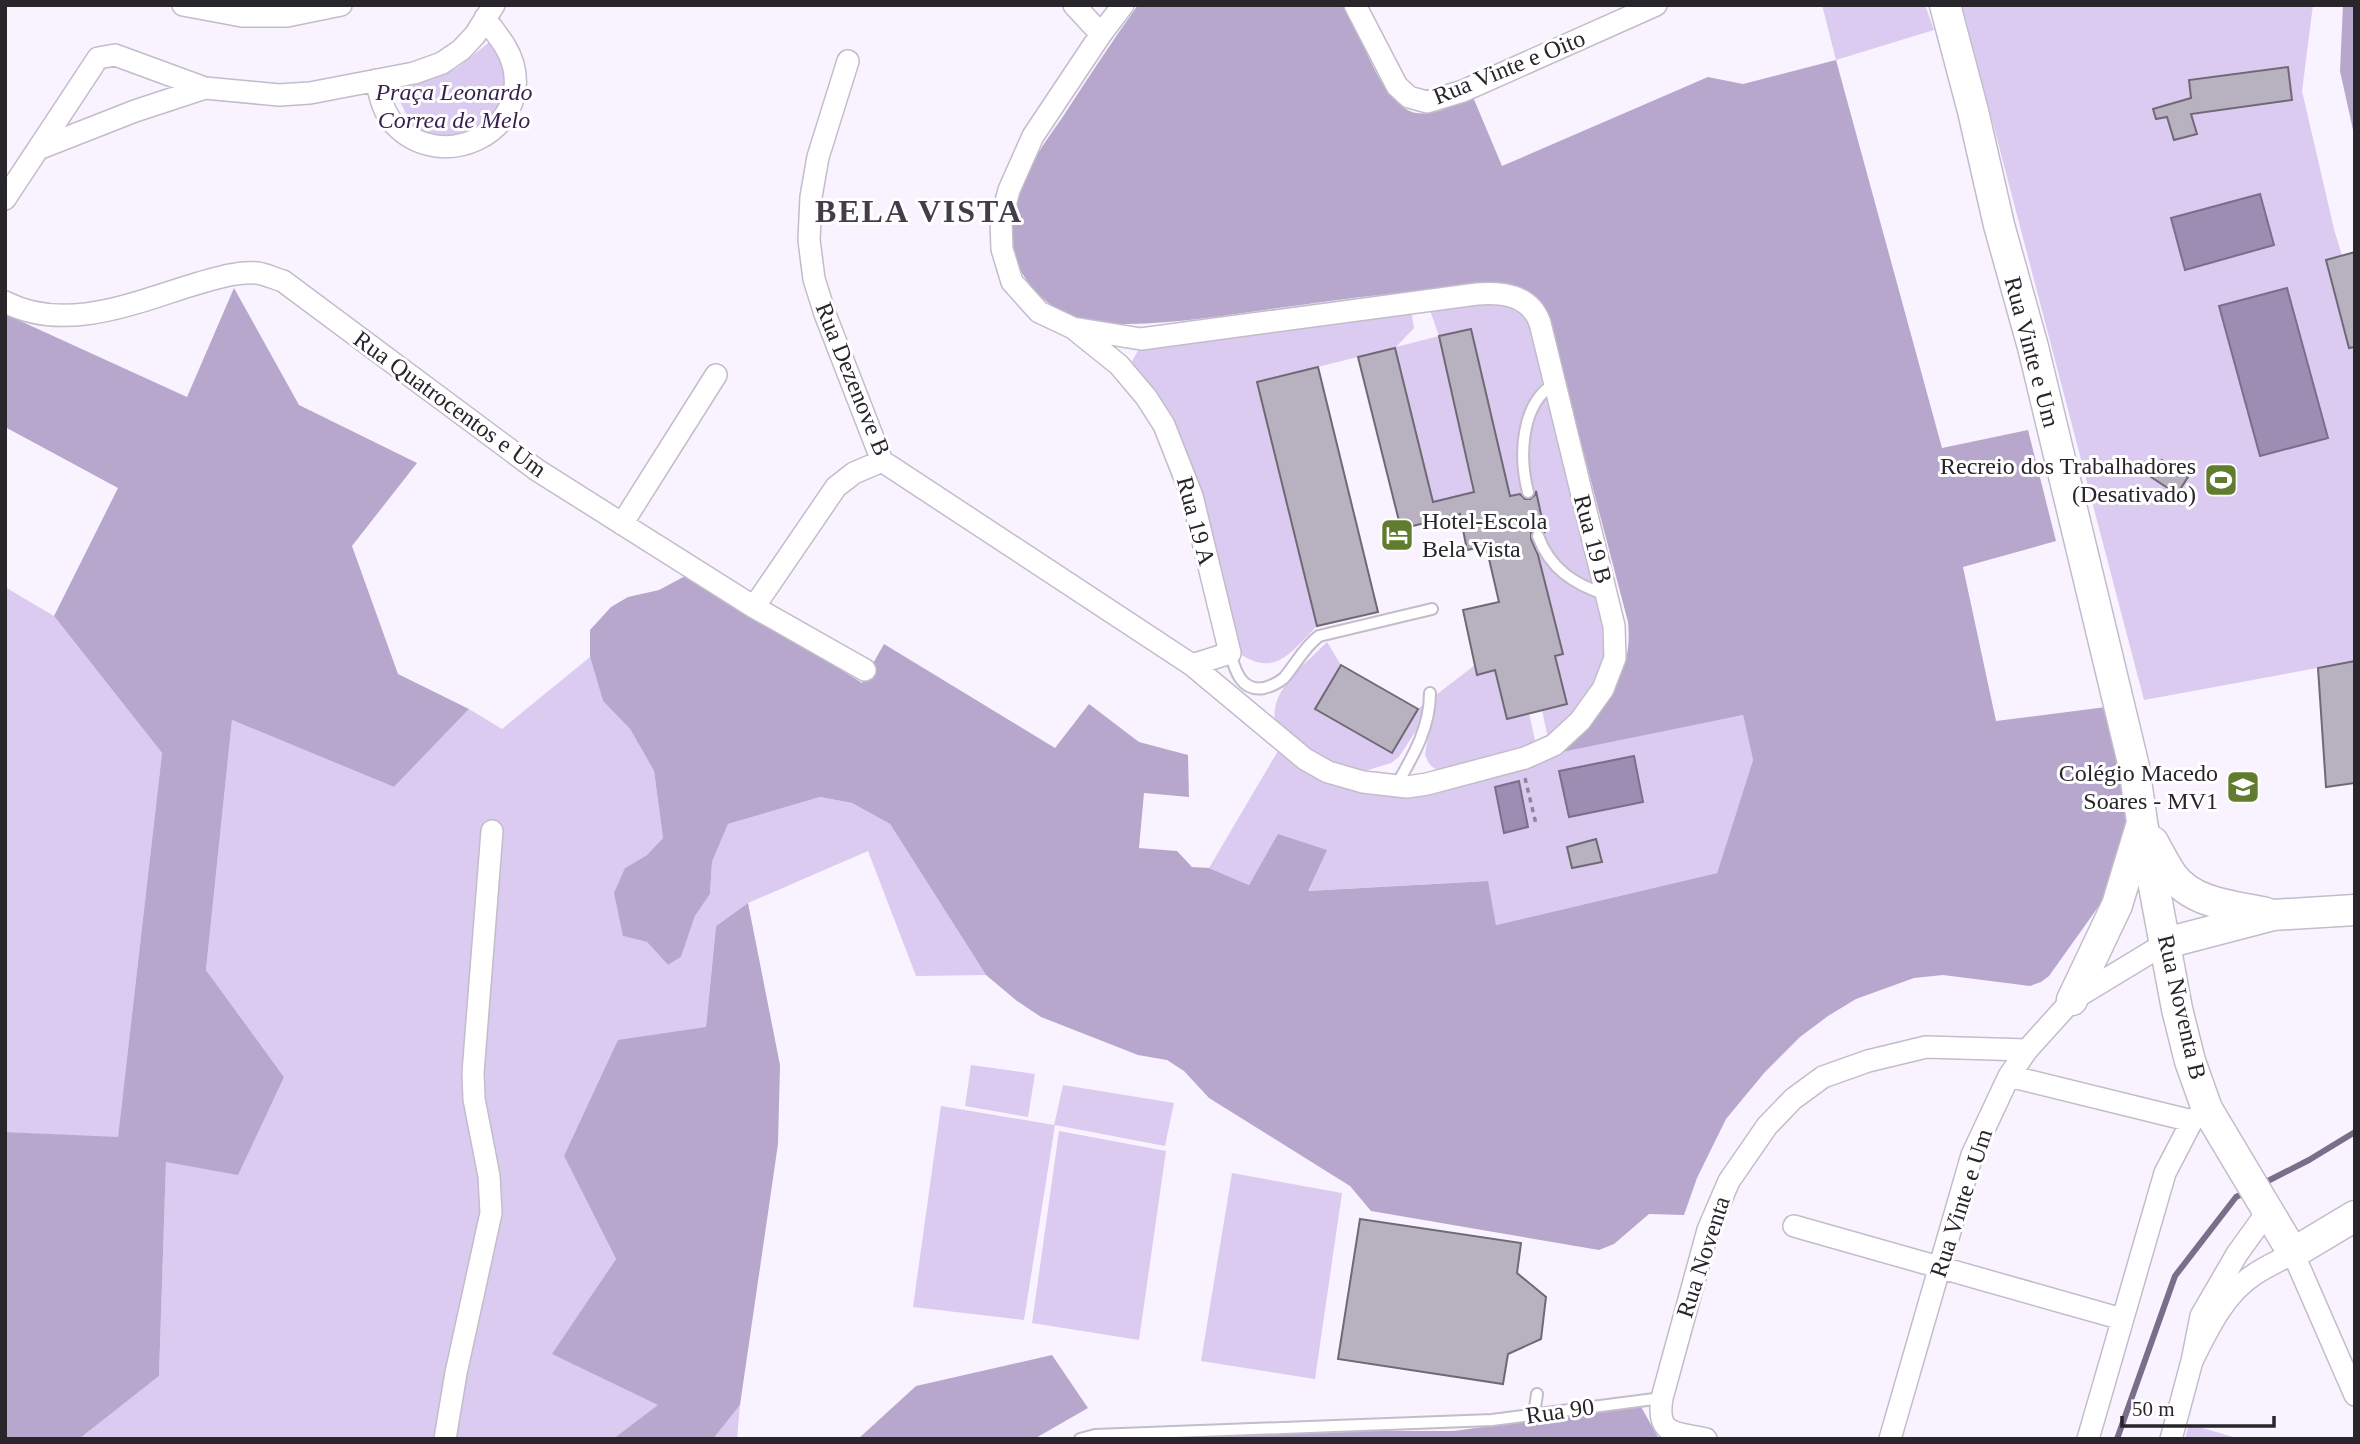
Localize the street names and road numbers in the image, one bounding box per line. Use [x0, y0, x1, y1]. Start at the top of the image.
street label: Rua Vinte e Oito [1429, 25, 1589, 109]
street label: Rua Vinte e Um [1999, 274, 2065, 430]
street label: Rua Dezenove B [810, 299, 896, 459]
street label: Rua Quatrocentos e Um [349, 326, 551, 483]
street label: Rua 19 A [1172, 474, 1220, 569]
street label: Rua 19 B [1569, 492, 1617, 586]
street label: Rua Noventa B [2153, 932, 2211, 1082]
street label: Rua Vinte e Um [1925, 1125, 1997, 1281]
street label: Rua Noventa [1671, 1193, 1735, 1321]
street label: Rua 90 [1524, 1393, 1596, 1429]

